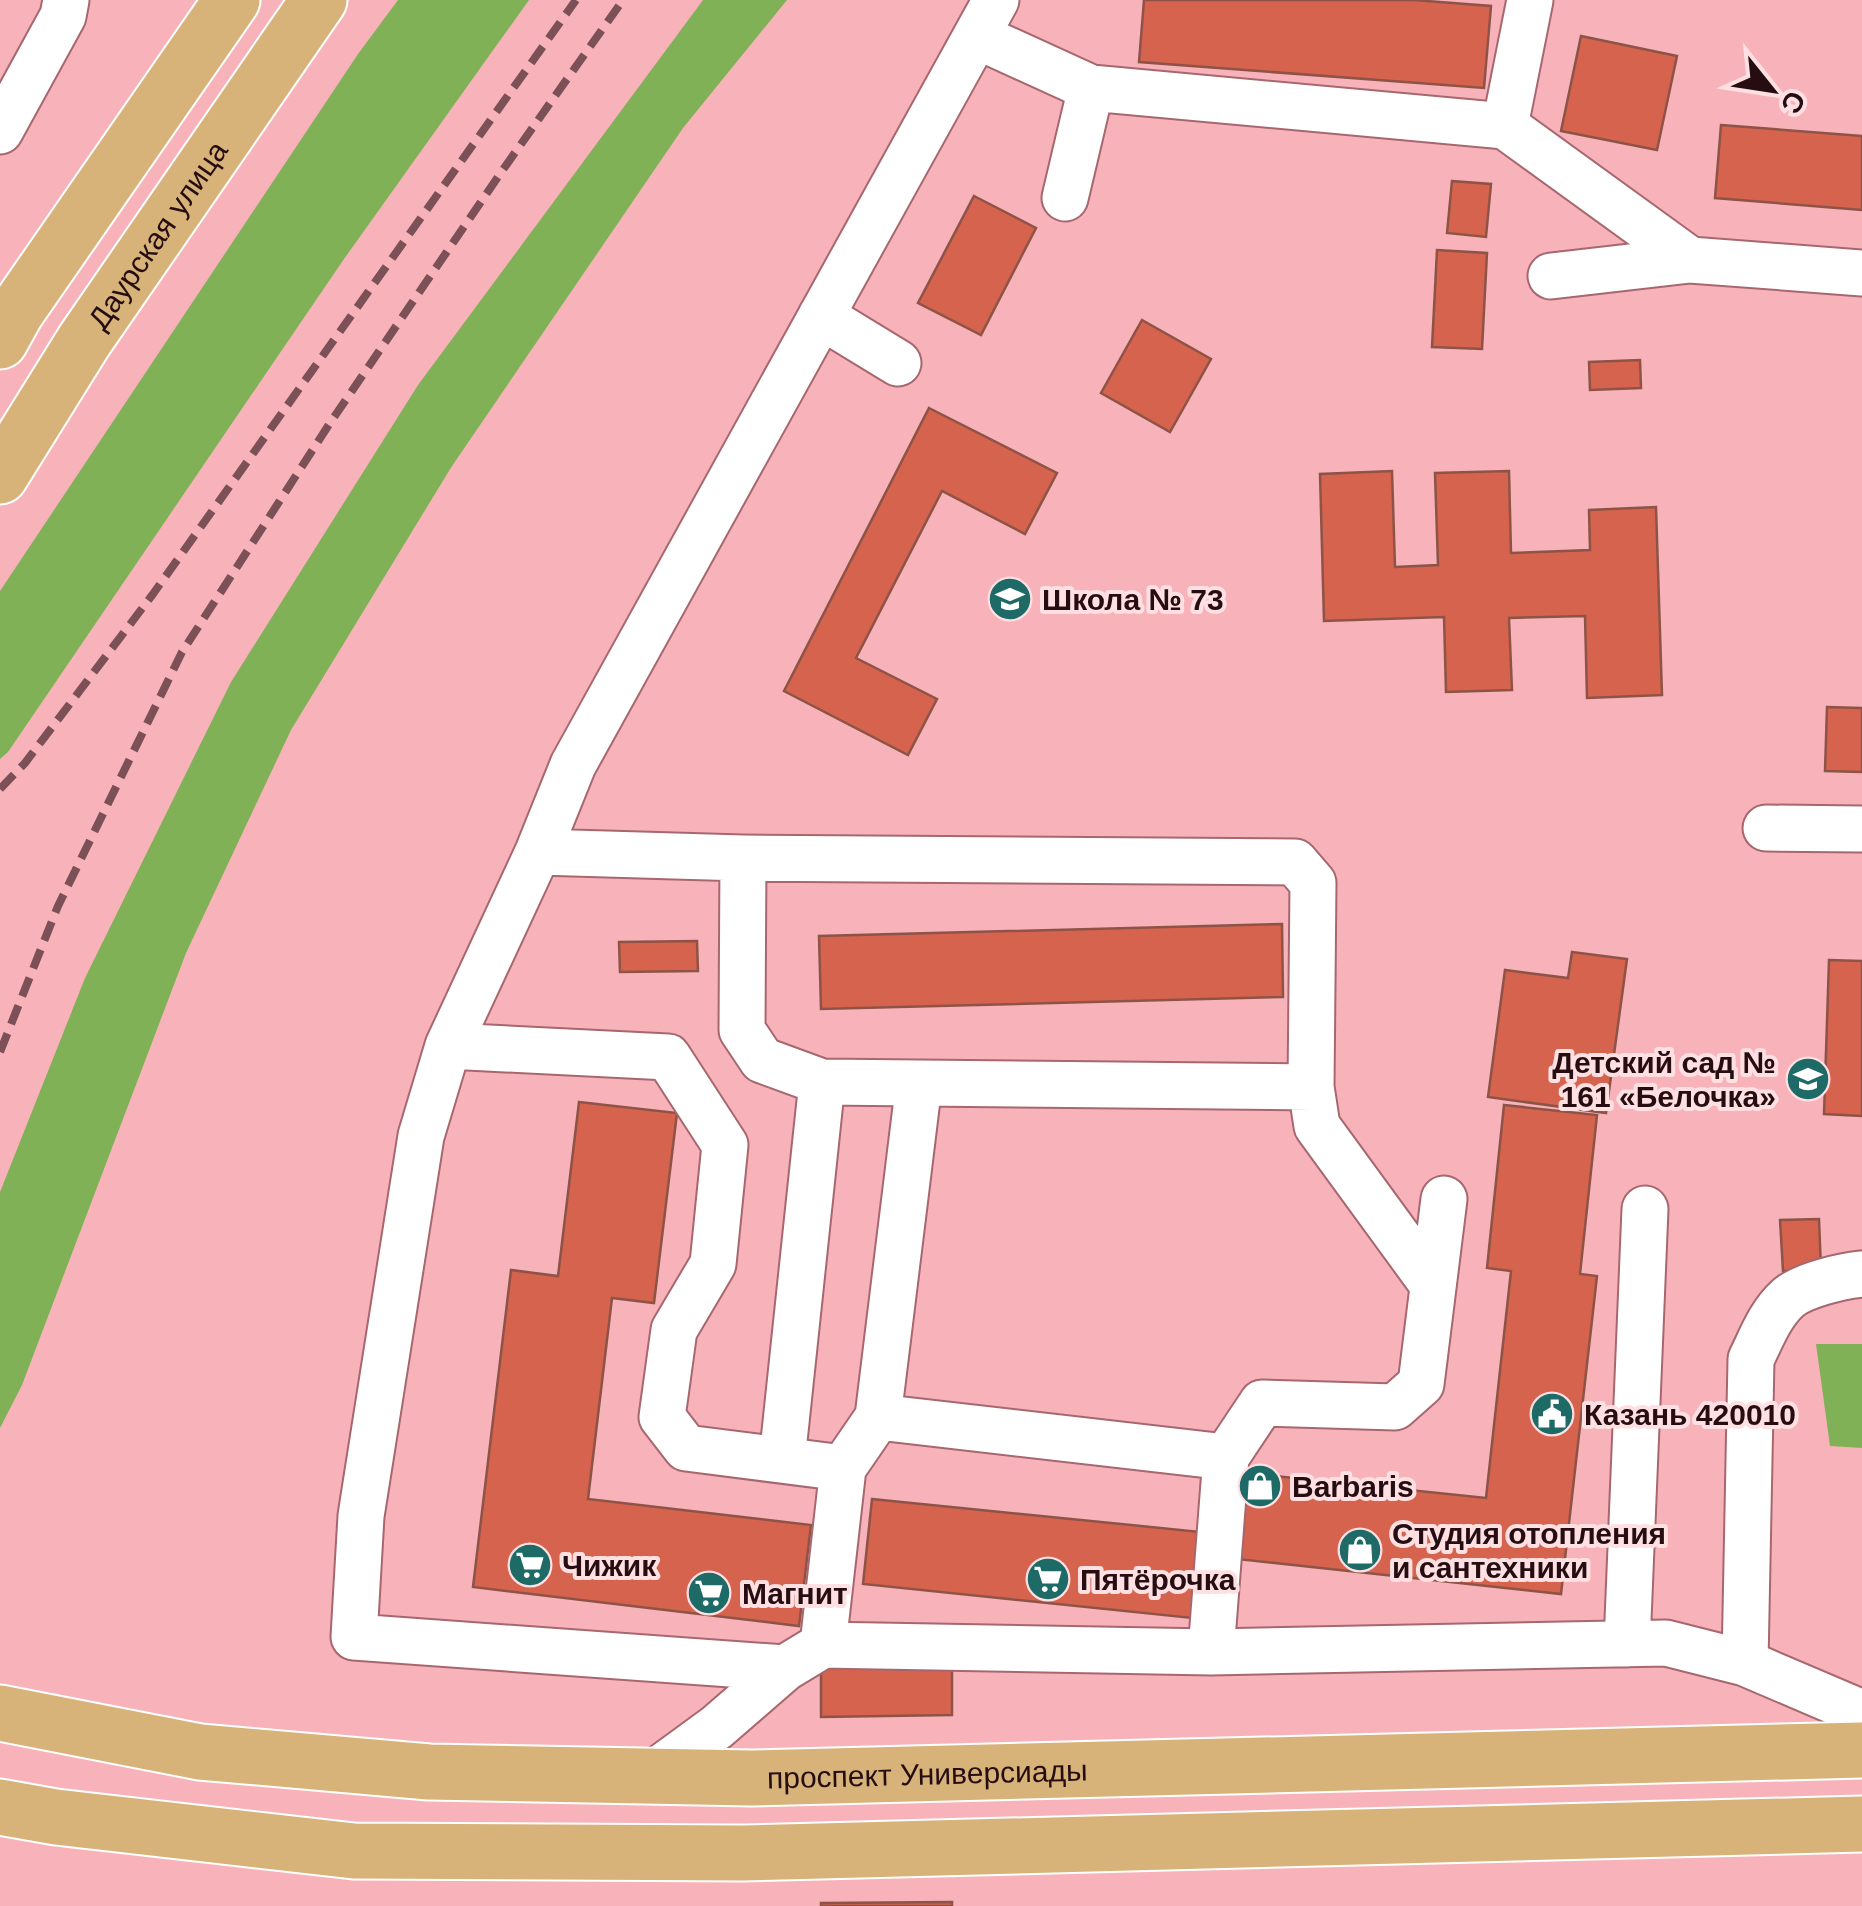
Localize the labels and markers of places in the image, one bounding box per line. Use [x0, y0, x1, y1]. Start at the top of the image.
school or university icon: Школа № 73 [987, 576, 1033, 622]
place label: Школа № 73 [1042, 583, 1224, 616]
place label: Детский сад № 161 «Белочка» [1552, 1046, 1776, 1113]
school or university icon: Детский сад № 161 «Белочка» [1785, 1056, 1831, 1102]
public building icon: Казань 420010 [1529, 1391, 1575, 1437]
place label: Казань 420010 [1584, 1398, 1796, 1431]
shop icon: Barbaris [1237, 1463, 1283, 1509]
place label: Barbaris [1292, 1470, 1414, 1503]
place label: Студия отопления и сантехники [1392, 1517, 1666, 1584]
shop icon: Студия отопления и сантехники [1337, 1527, 1383, 1573]
supermarket icon: Чижик [507, 1542, 553, 1588]
place label: Чижик [562, 1549, 657, 1582]
supermarket icon: Пятёрочка [1025, 1556, 1071, 1602]
place label: Пятёрочка [1080, 1563, 1236, 1596]
supermarket icon: Магнит [686, 1570, 732, 1616]
place label: Магнит [742, 1577, 848, 1610]

